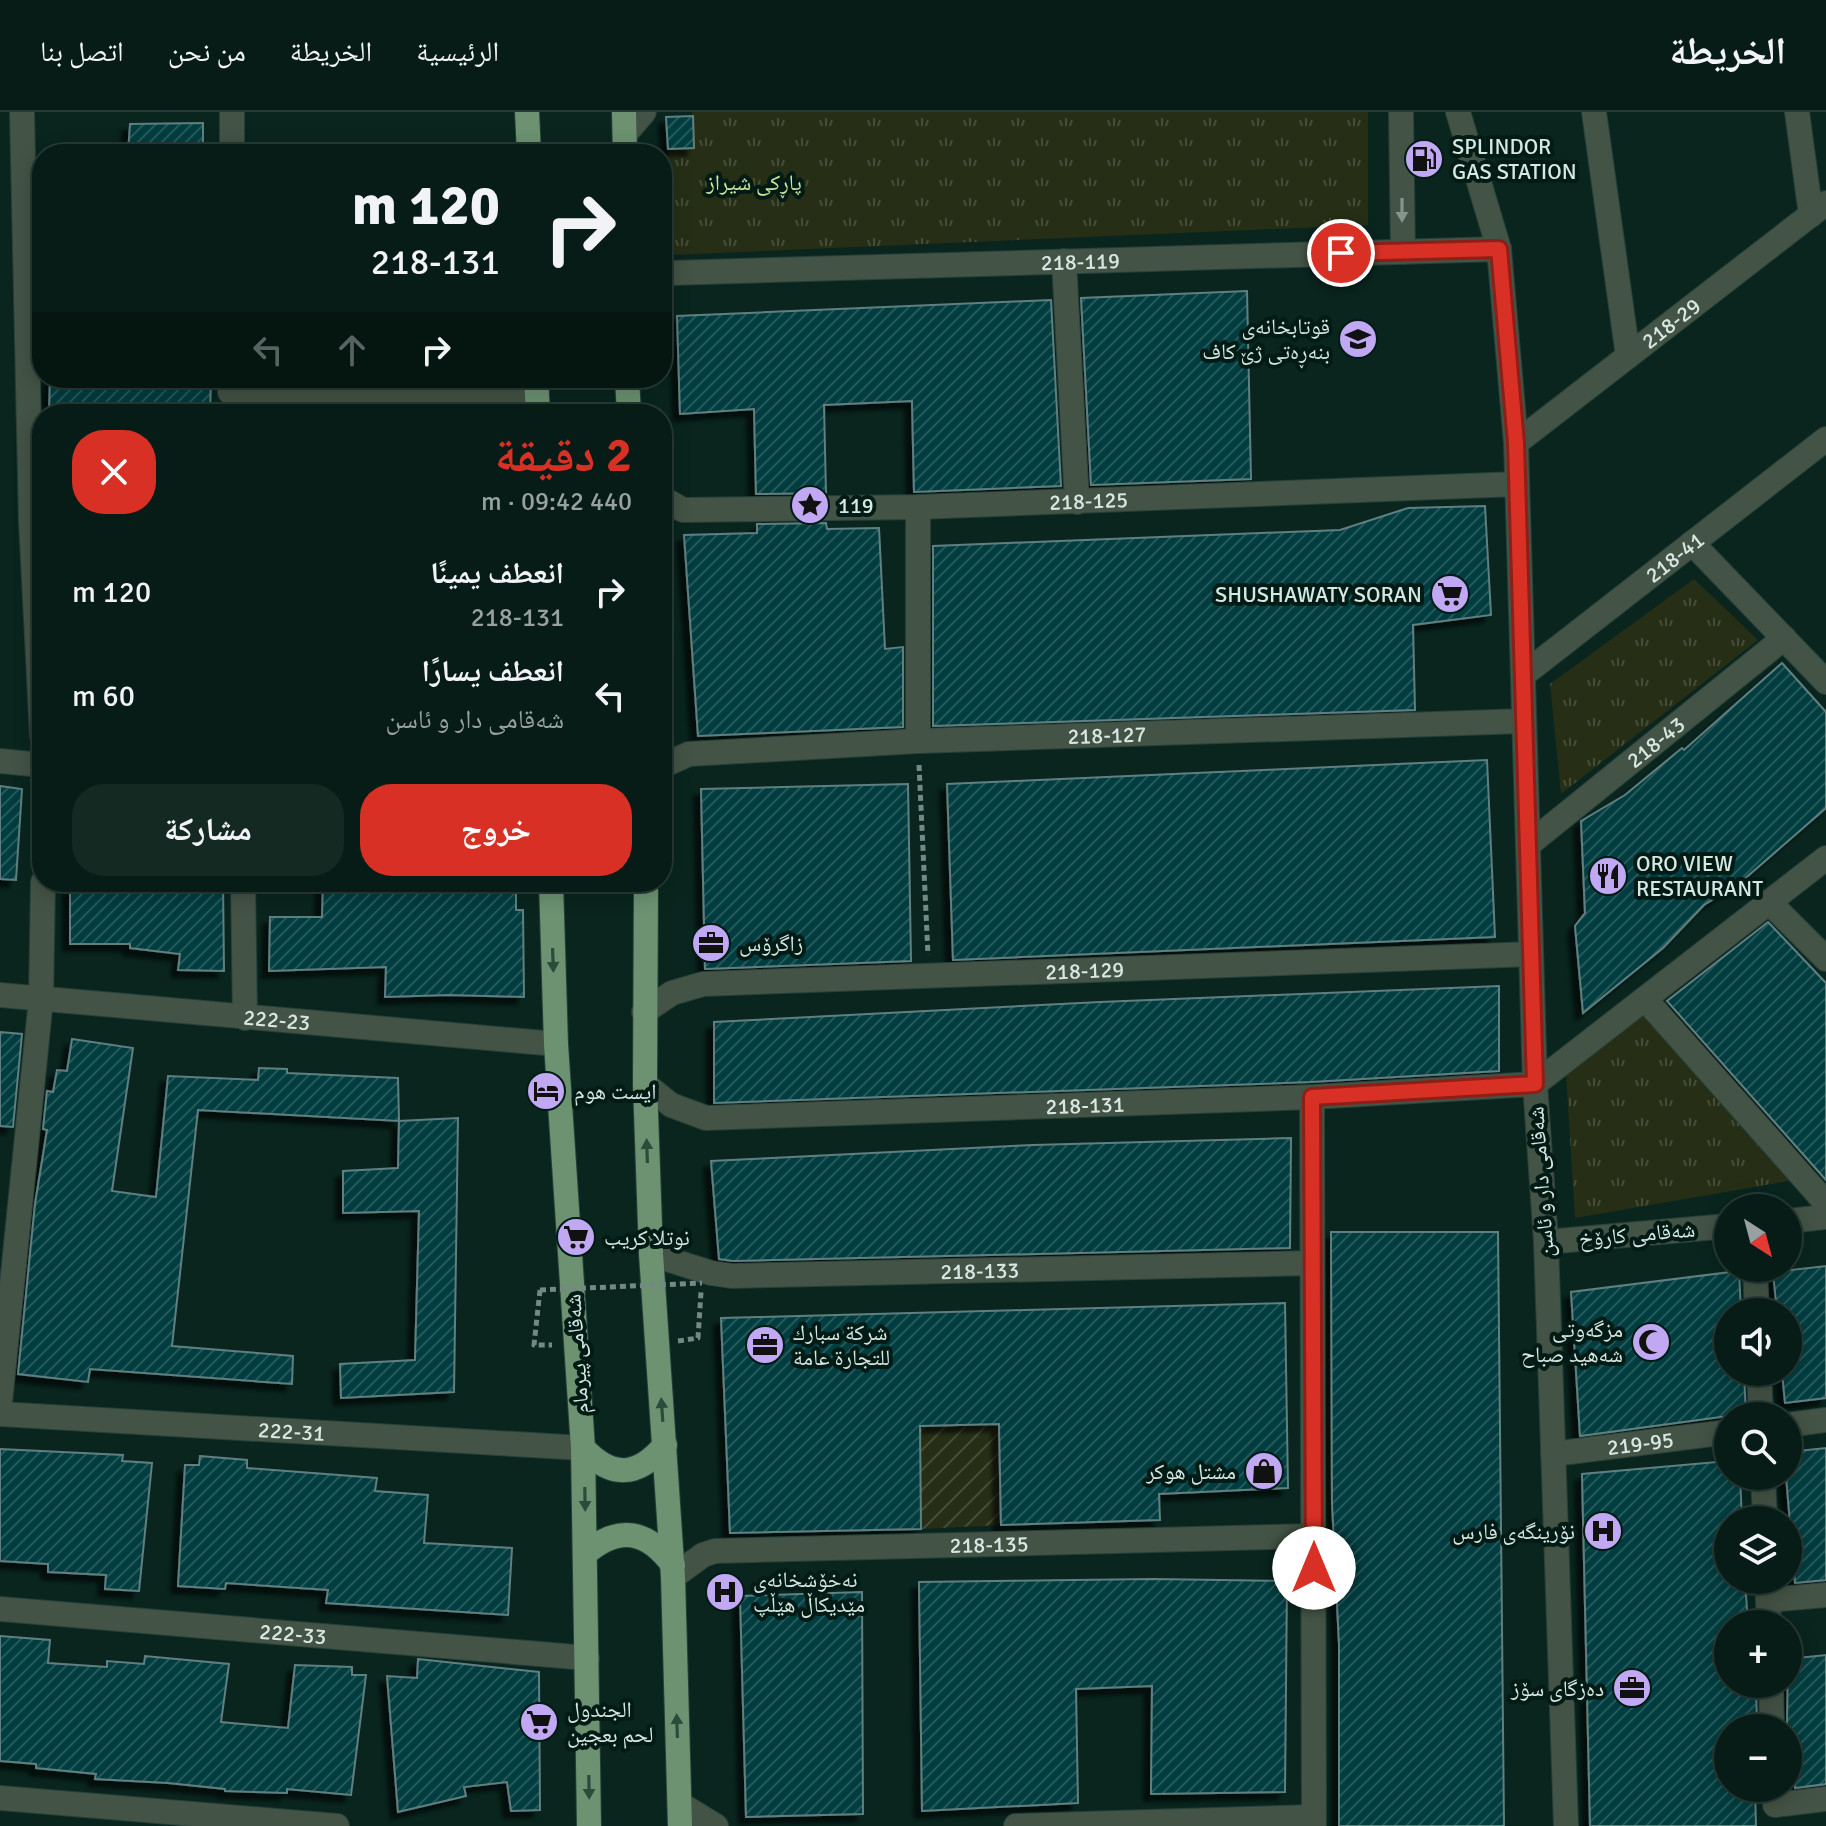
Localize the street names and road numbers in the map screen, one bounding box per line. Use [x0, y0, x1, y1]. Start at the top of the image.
street label: 218-119 [1040, 246, 1120, 276]
street label: 218-29 [1636, 292, 1706, 354]
street label: 218-125 [1049, 485, 1129, 515]
street label: 218-41 [1640, 526, 1709, 588]
street label: 218-43 [1621, 710, 1690, 773]
street label: 218-127 [1067, 720, 1147, 750]
street label: 218-129 [1045, 955, 1125, 985]
street label: 222-23 [242, 1003, 312, 1036]
street label: 218-131 [1045, 1090, 1125, 1120]
street label: شەقامی دار و ئاسن [1522, 1106, 1560, 1258]
street label: شەقامی کارۆخ [1578, 1215, 1696, 1253]
street label: 218-133 [940, 1256, 1020, 1285]
street label: شەقامی پیرمام [559, 1293, 596, 1415]
street label: 222-31 [257, 1416, 326, 1446]
street label: 219-95 [1605, 1425, 1675, 1461]
street label: 218-135 [949, 1530, 1029, 1559]
street label: 222-33 [258, 1617, 328, 1650]

